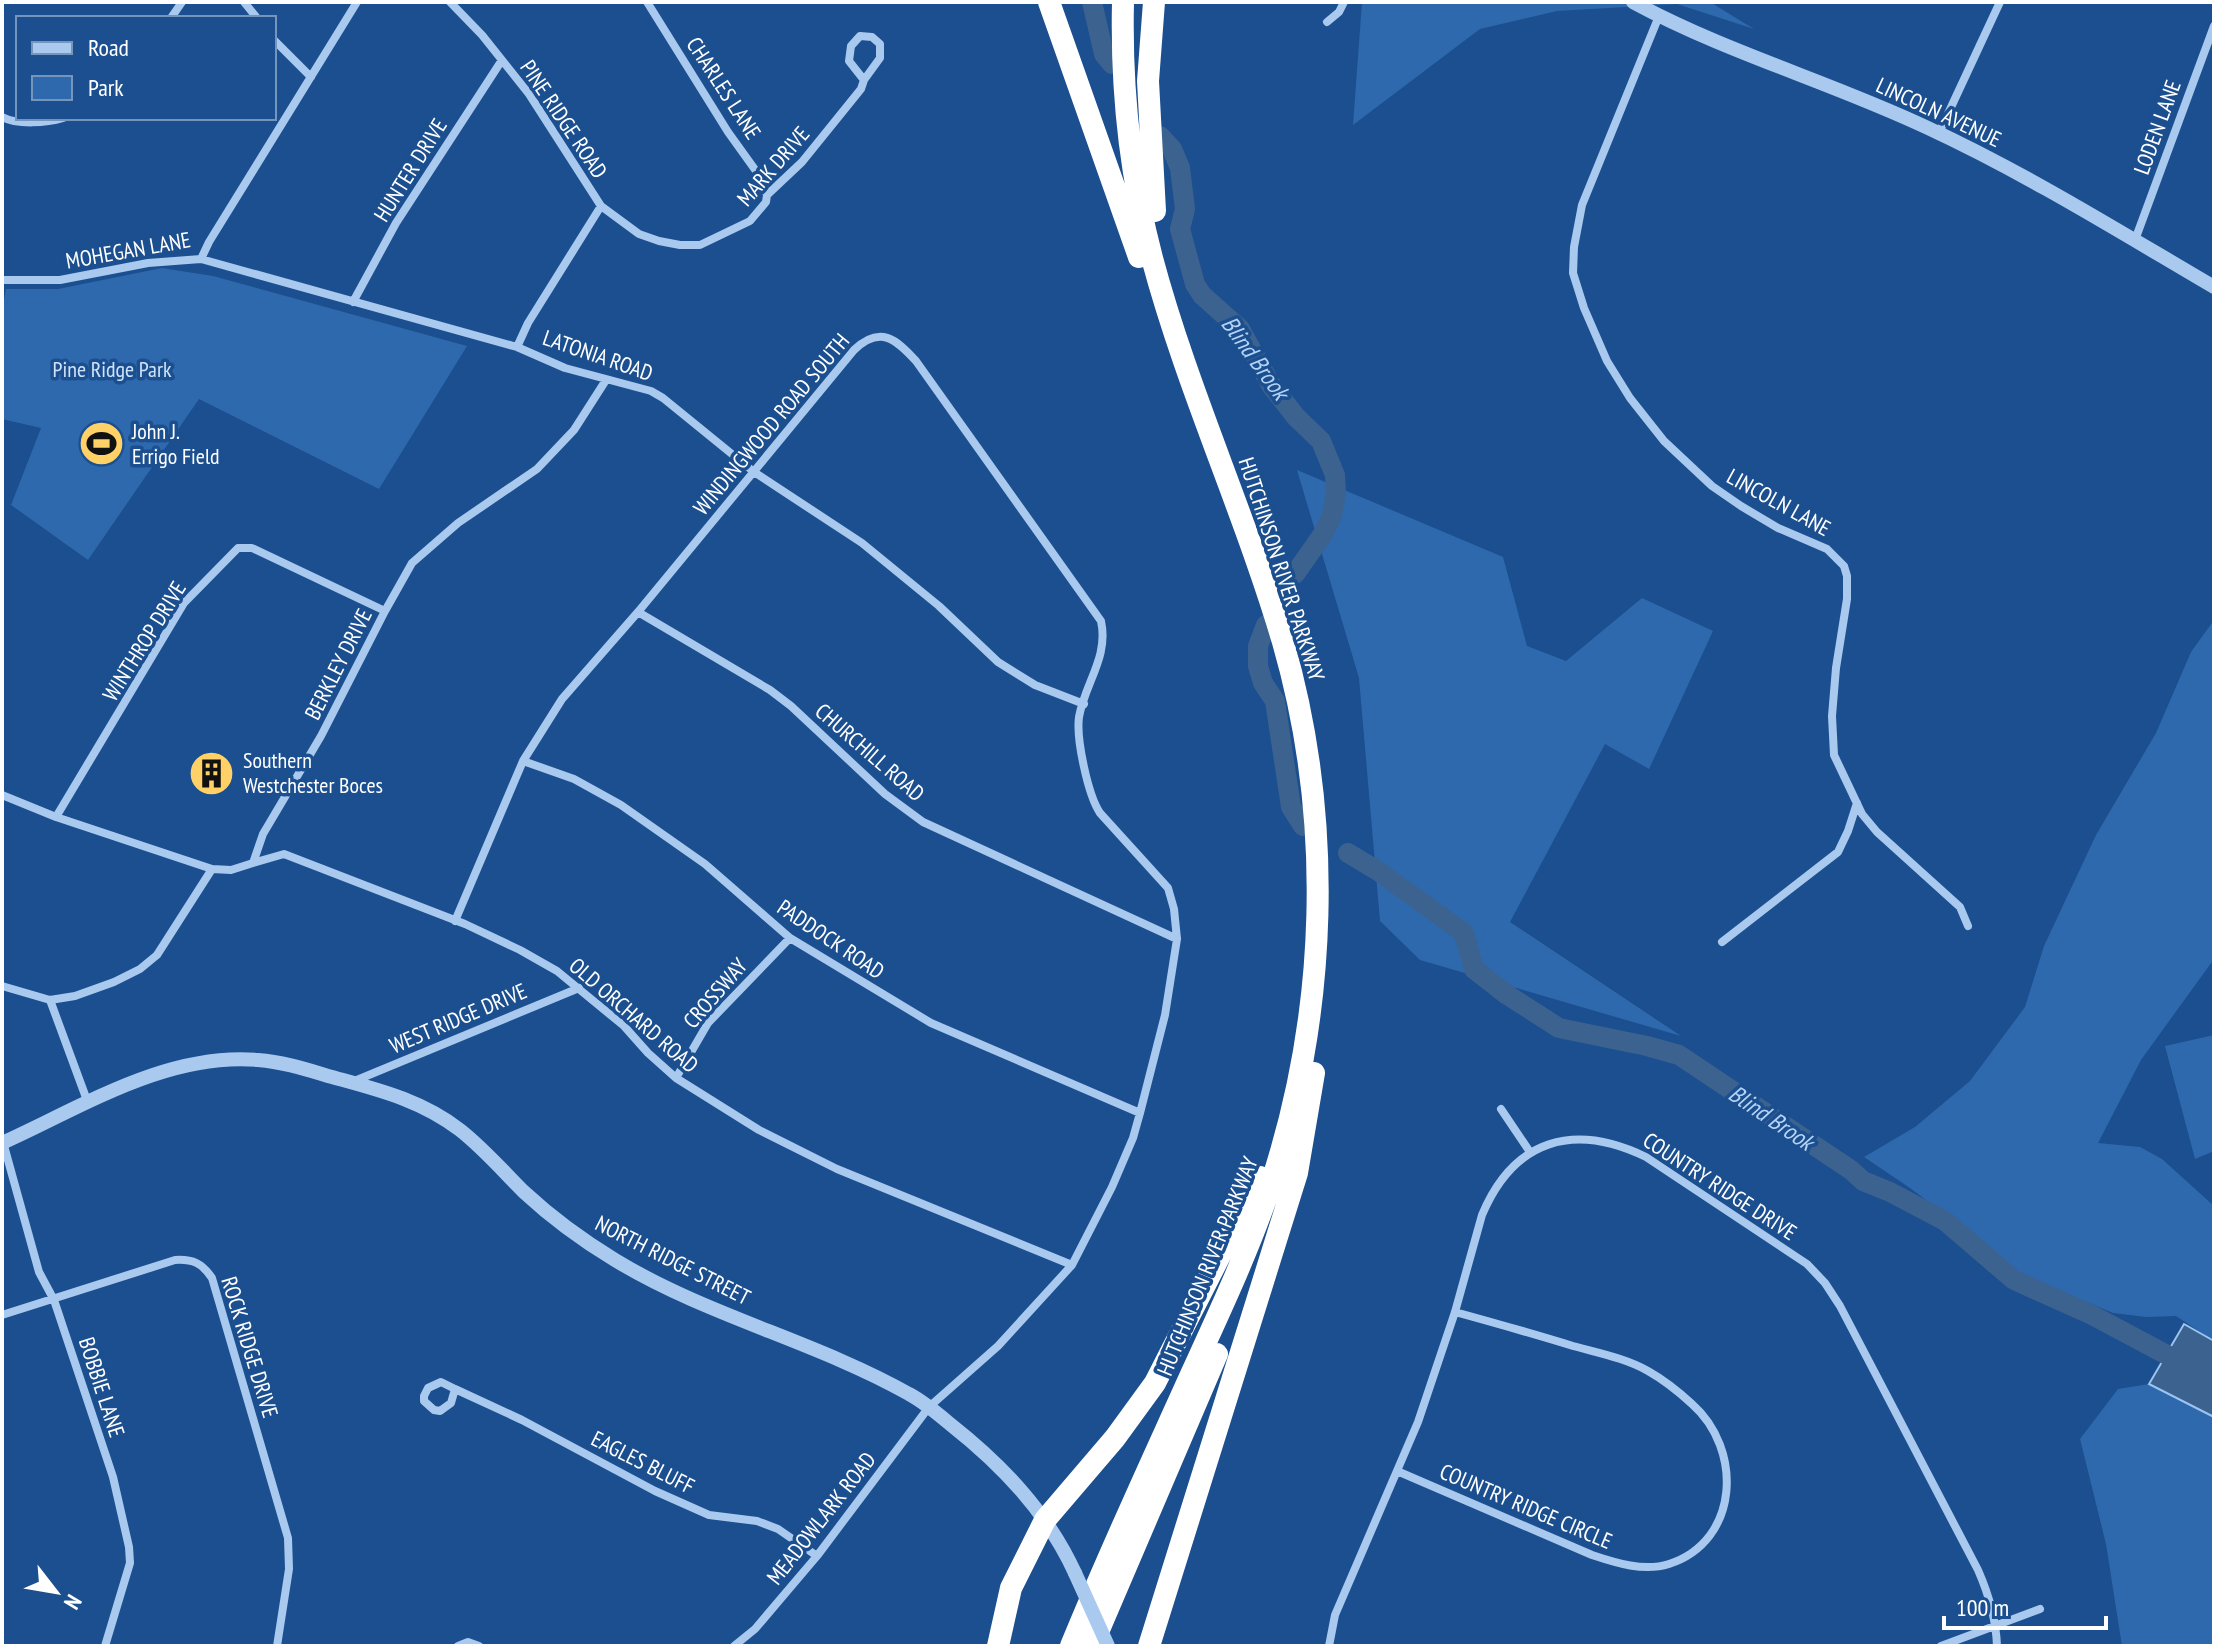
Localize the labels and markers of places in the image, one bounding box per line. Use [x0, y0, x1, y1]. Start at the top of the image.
place label: John J. Errigo Field [131, 417, 220, 470]
sports icon: John J. Errigo Field [77, 420, 125, 468]
place label: Southern Westchester Boces [243, 746, 383, 799]
building icon: Southern Westchester Boces [188, 749, 236, 797]

